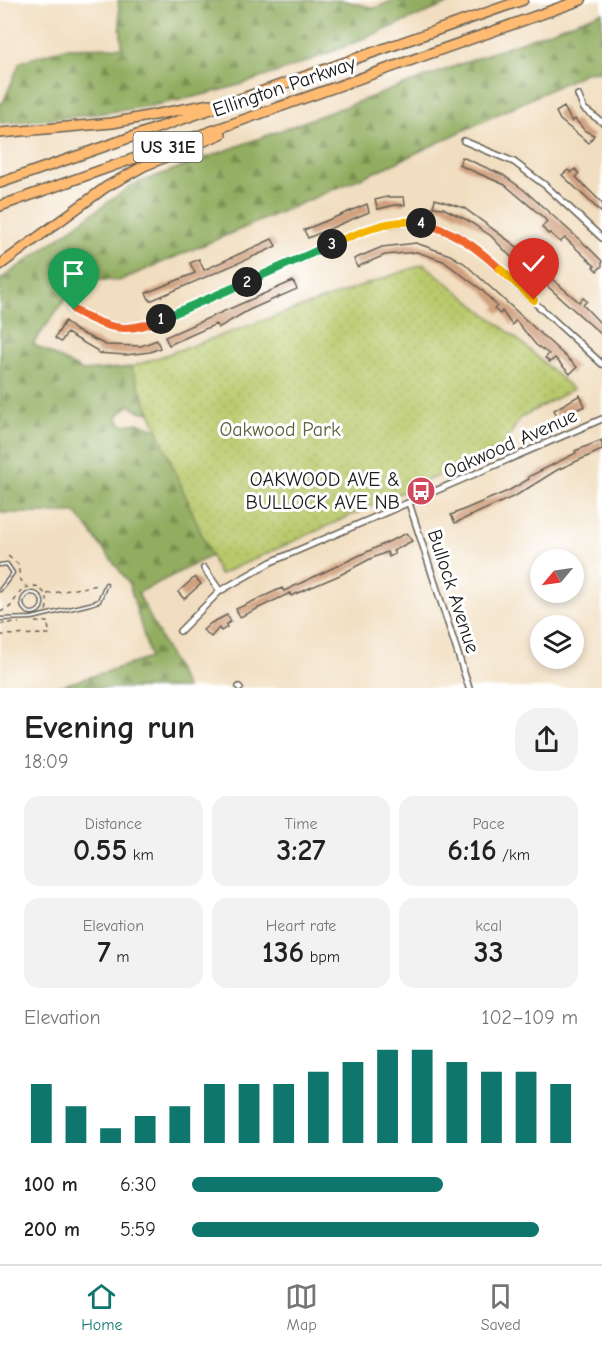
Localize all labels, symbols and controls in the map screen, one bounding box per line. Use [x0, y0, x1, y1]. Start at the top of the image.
street label: Ellington Parkway [210, 51, 359, 122]
road number: US 31E [134, 132, 202, 162]
pin: 4 [406, 208, 436, 238]
text: 4 [417, 214, 425, 232]
pin: 3 [317, 229, 347, 259]
text: 3 [328, 235, 336, 253]
pin [508, 238, 559, 300]
icon: check [517, 247, 550, 280]
pin [48, 248, 99, 310]
icon: arrive [57, 257, 90, 290]
pin: 2 [232, 267, 262, 297]
text: 2 [243, 273, 251, 291]
pin: 1 [146, 304, 176, 334]
text: 1 [158, 310, 164, 328]
street label: Oakwood Avenue [440, 404, 581, 483]
park label: Oakwood Park [219, 418, 341, 441]
place label: OAKWOOD AVE & BULLOCK AVE NB [246, 468, 400, 514]
bus stop icon: OAKWOOD AVE & BULLOCK AVE NB [405, 475, 437, 507]
street label: Bullock Avenue [423, 526, 484, 656]
north arrow [530, 549, 584, 603]
map controls [530, 549, 584, 669]
button: layers [530, 615, 584, 669]
text: Evening run [24, 708, 195, 746]
button: share [515, 708, 578, 771]
text: 18:09 [24, 750, 69, 773]
text: Distance [85, 815, 142, 833]
text: Time [284, 815, 318, 833]
text: Pace [473, 815, 505, 833]
text: 0.55 [73, 833, 127, 868]
text: 3:27 [276, 833, 326, 868]
text: 6:16 [447, 833, 497, 868]
text: km [127, 846, 154, 864]
text: /km [497, 846, 530, 864]
text: Elevation [83, 917, 144, 935]
text: Heart rate [266, 917, 336, 935]
text: kcal [475, 917, 502, 935]
text: 7 [97, 935, 111, 970]
text: 136 [262, 935, 304, 970]
text: 33 [474, 935, 503, 970]
text: m [111, 948, 129, 966]
text: bpm [304, 948, 340, 966]
text: Elevation [24, 1006, 101, 1029]
text: 102–109 m [482, 1006, 578, 1029]
text: 100 m [24, 1173, 78, 1196]
text: 6:30 [120, 1173, 157, 1196]
text: 200 m [24, 1218, 80, 1241]
text: 5:59 [120, 1218, 156, 1241]
tab: Home [81, 1280, 123, 1334]
tab: Map [285, 1280, 318, 1334]
tab: Saved [481, 1280, 521, 1334]

